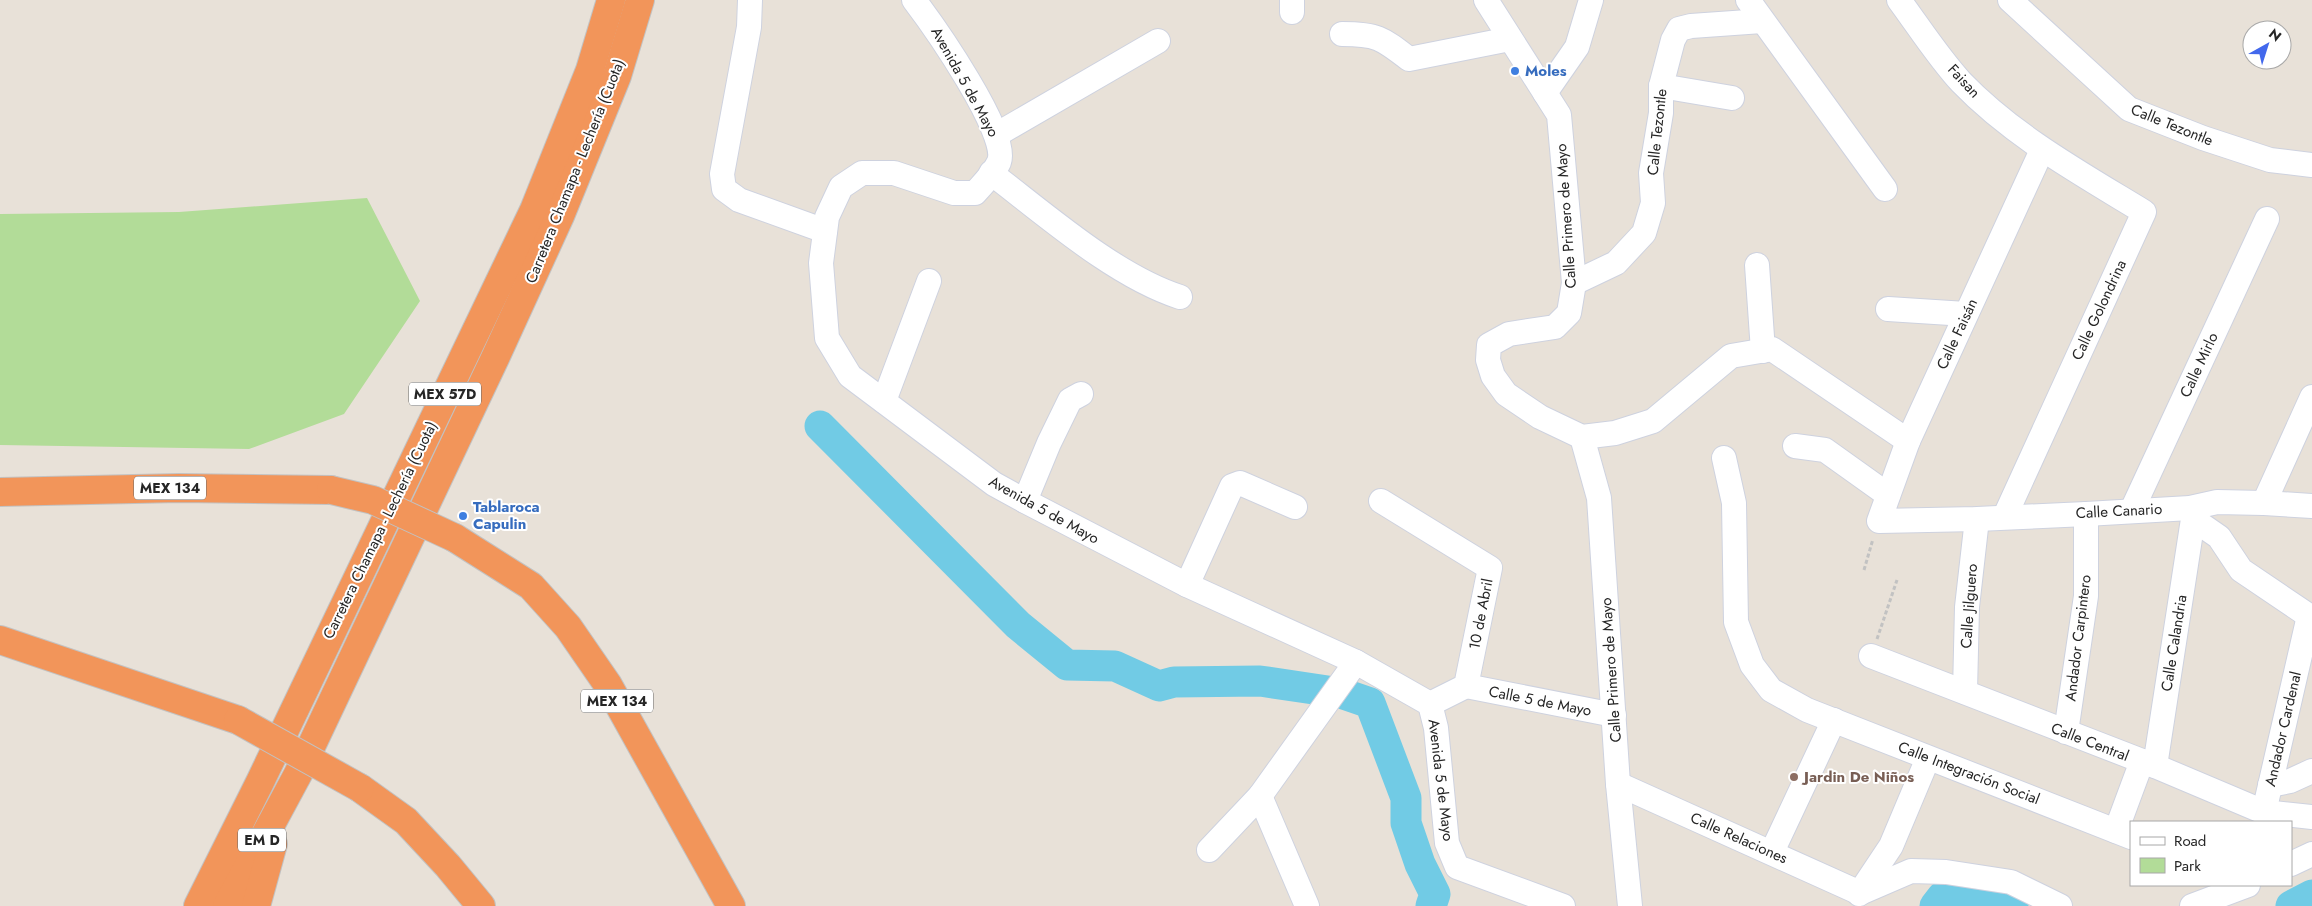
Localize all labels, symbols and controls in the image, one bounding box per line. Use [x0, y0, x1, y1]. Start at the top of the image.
north arrow [2242, 20, 2292, 70]
street label: Avenida 5 de Mayo [926, 23, 1004, 141]
text: N [2265, 24, 2286, 46]
street label: Carretera Chamapa - Lechería (Cuota) [520, 56, 630, 286]
street label: Faisan [1943, 59, 1985, 103]
place label: Moles [1525, 60, 1567, 82]
marker: Moles [1509, 65, 1521, 77]
street label: Calle Tezontle [1642, 87, 1673, 176]
street label: Calle Tezontle [2127, 98, 2217, 152]
street label: Calle Primero de Mayo [1550, 143, 1582, 289]
street label: Calle Golondrina [2066, 256, 2132, 364]
street label: Calle Faisán [1931, 295, 1983, 373]
street label: Calle Mirlo [2174, 329, 2224, 401]
road number: MEX 57D [409, 382, 481, 406]
street label: Carretera Chamapa - Lechería (Cuota) [317, 417, 443, 643]
street label: Avenida 5 de Mayo [985, 471, 1103, 549]
road number: MEX 134 [134, 476, 206, 499]
place label: Tablaroca Capulin [473, 496, 540, 535]
street label: Calle Canario [2075, 498, 2163, 524]
marker: Tablaroca Capulin [457, 510, 469, 522]
street label: Calle Jilguero [1955, 563, 1983, 649]
street label: Andador Carpintero [2059, 573, 2097, 703]
street label: 10 de Abril [1463, 577, 1499, 651]
street label: Calle Calandria [2156, 593, 2192, 693]
street label: Calle Primero de Mayo [1595, 597, 1627, 743]
street label: Andador Cardenal [2259, 669, 2307, 789]
street label: Calle 5 de Mayo [1487, 680, 1593, 722]
road number: MEX 134 [581, 689, 653, 712]
street label: Calle Central [2048, 717, 2132, 767]
street label: Avenida 5 de Mayo [1423, 718, 1459, 842]
street label: Calle Integración Social [1895, 736, 2043, 810]
place label: Jardin De Niños [1801, 766, 1914, 788]
marker: Jardin De Niños [1788, 771, 1800, 783]
street label: Calle Relaciones [1687, 807, 1791, 869]
legend [2130, 821, 2292, 886]
road number: EM D [238, 828, 286, 852]
text: Road [2174, 830, 2206, 852]
text: Park [2174, 855, 2201, 877]

